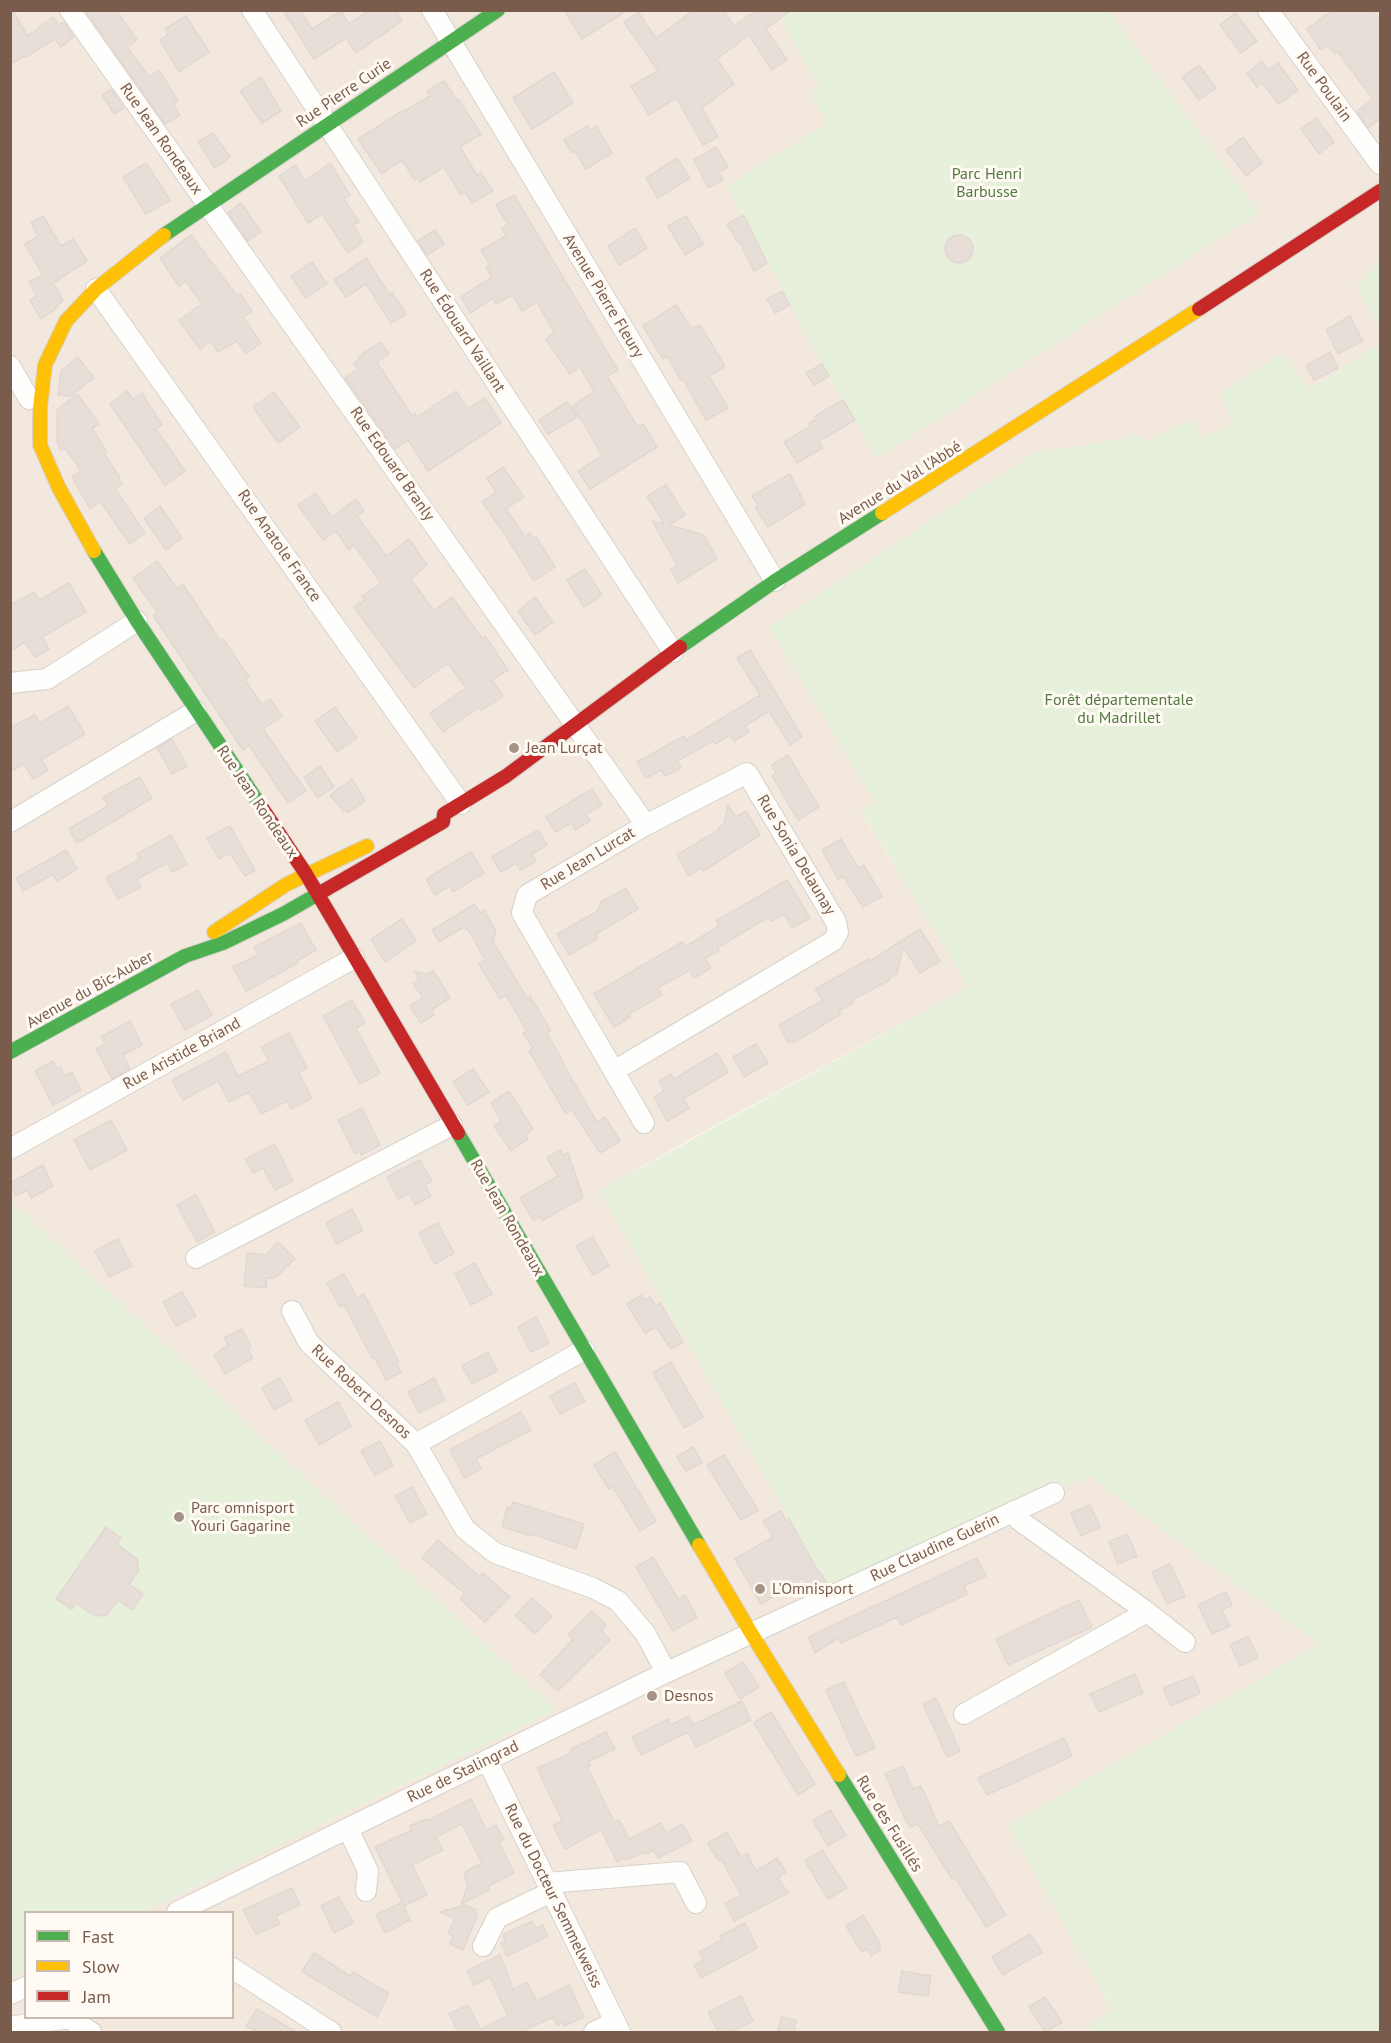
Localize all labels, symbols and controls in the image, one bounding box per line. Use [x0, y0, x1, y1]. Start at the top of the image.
street label: Rue Poulain [1292, 48, 1356, 126]
street label: Rue Pierre Curie [293, 54, 395, 132]
street label: Rue Jean Rondeaux [115, 80, 207, 198]
park label: Parc Henri Barbusse [952, 164, 1022, 202]
street label: Avenue Pierre Fleury [558, 230, 648, 362]
street label: Rue Édouard Vaillant [415, 266, 509, 396]
street label: Rue Edouard Branly [346, 403, 438, 525]
street label: Avenue du Val l'Abbé [835, 437, 965, 529]
street label: Rue Anatole France [233, 486, 325, 606]
park label: Forêt départementale du Madrillet [1045, 690, 1193, 728]
place label: Jean Lurçat [526, 738, 602, 758]
marker: Jean Lurçat [507, 741, 521, 755]
street label: Rue Jean Rondeaux [212, 742, 302, 862]
street label: Rue Sonia Delaunay [753, 791, 839, 919]
street label: Rue Jean Lurcat [537, 823, 639, 895]
street label: Avenue du Bic-Auber [23, 947, 157, 1033]
street label: Rue Aristide Briand [120, 1014, 244, 1094]
street label: Rue Jean Rondeaux [466, 1156, 548, 1280]
street label: Rue Robert Desnos [307, 1341, 415, 1443]
place label: Parc omnisport Youri Gagarine [191, 1498, 294, 1536]
marker: Parc omnisport Youri Gagarine [172, 1510, 186, 1524]
street label: Rue Claudine Guérin [868, 1510, 1002, 1586]
place label: L'Omnisport [772, 1579, 853, 1599]
marker: L'Omnisport [753, 1582, 767, 1596]
place label: Desnos [664, 1686, 713, 1706]
marker: Desnos [645, 1689, 659, 1703]
street label: Rue de Stalingrad [404, 1737, 522, 1807]
street label: Rue des Fusillés [852, 1772, 926, 1876]
street label: Rue du Docteur Semmelweiss [500, 1801, 606, 1991]
legend [24, 1911, 234, 2019]
text: Fast [82, 1925, 114, 1948]
text: Slow [82, 1955, 120, 1978]
text: Jam [82, 1985, 111, 2008]

